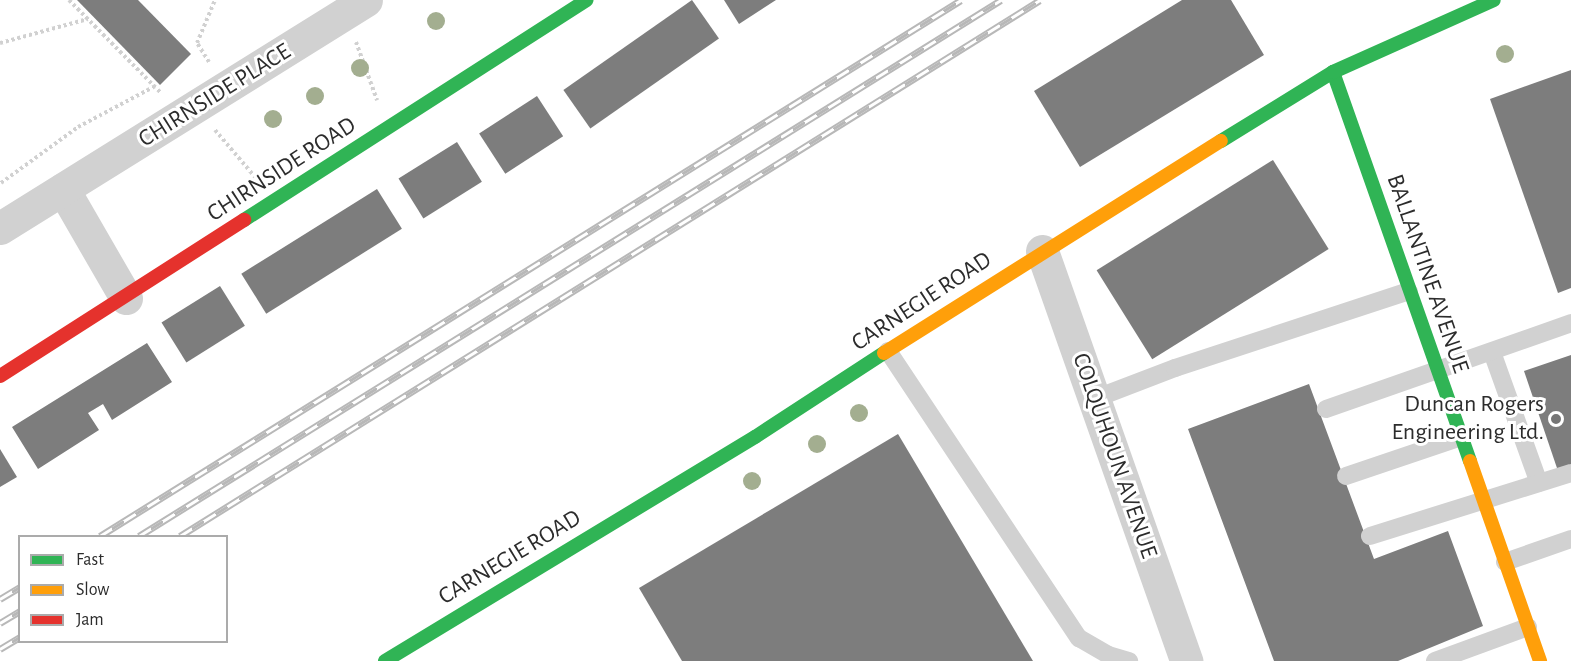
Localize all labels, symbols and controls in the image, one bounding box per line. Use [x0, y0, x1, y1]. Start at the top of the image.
street label: CHIRNSIDE PLACE [134, 38, 296, 154]
street label: CHIRNSIDE ROAD [202, 111, 362, 229]
street label: BALLANTINE AVENUE [1379, 171, 1475, 377]
street label: CARNEGIE ROAD [847, 246, 997, 358]
street label: COLQUHOUN AVENUE [1065, 350, 1163, 562]
place label: Duncan Rogers Engineering Ltd. [1391, 391, 1544, 447]
marker: Duncan Rogers Engineering Ltd. [1549, 412, 1563, 426]
street label: CARNEGIE ROAD [434, 504, 586, 612]
legend [18, 535, 228, 643]
text: Fast [76, 551, 104, 569]
text: Slow [76, 581, 109, 599]
text: Jam [76, 611, 104, 629]

